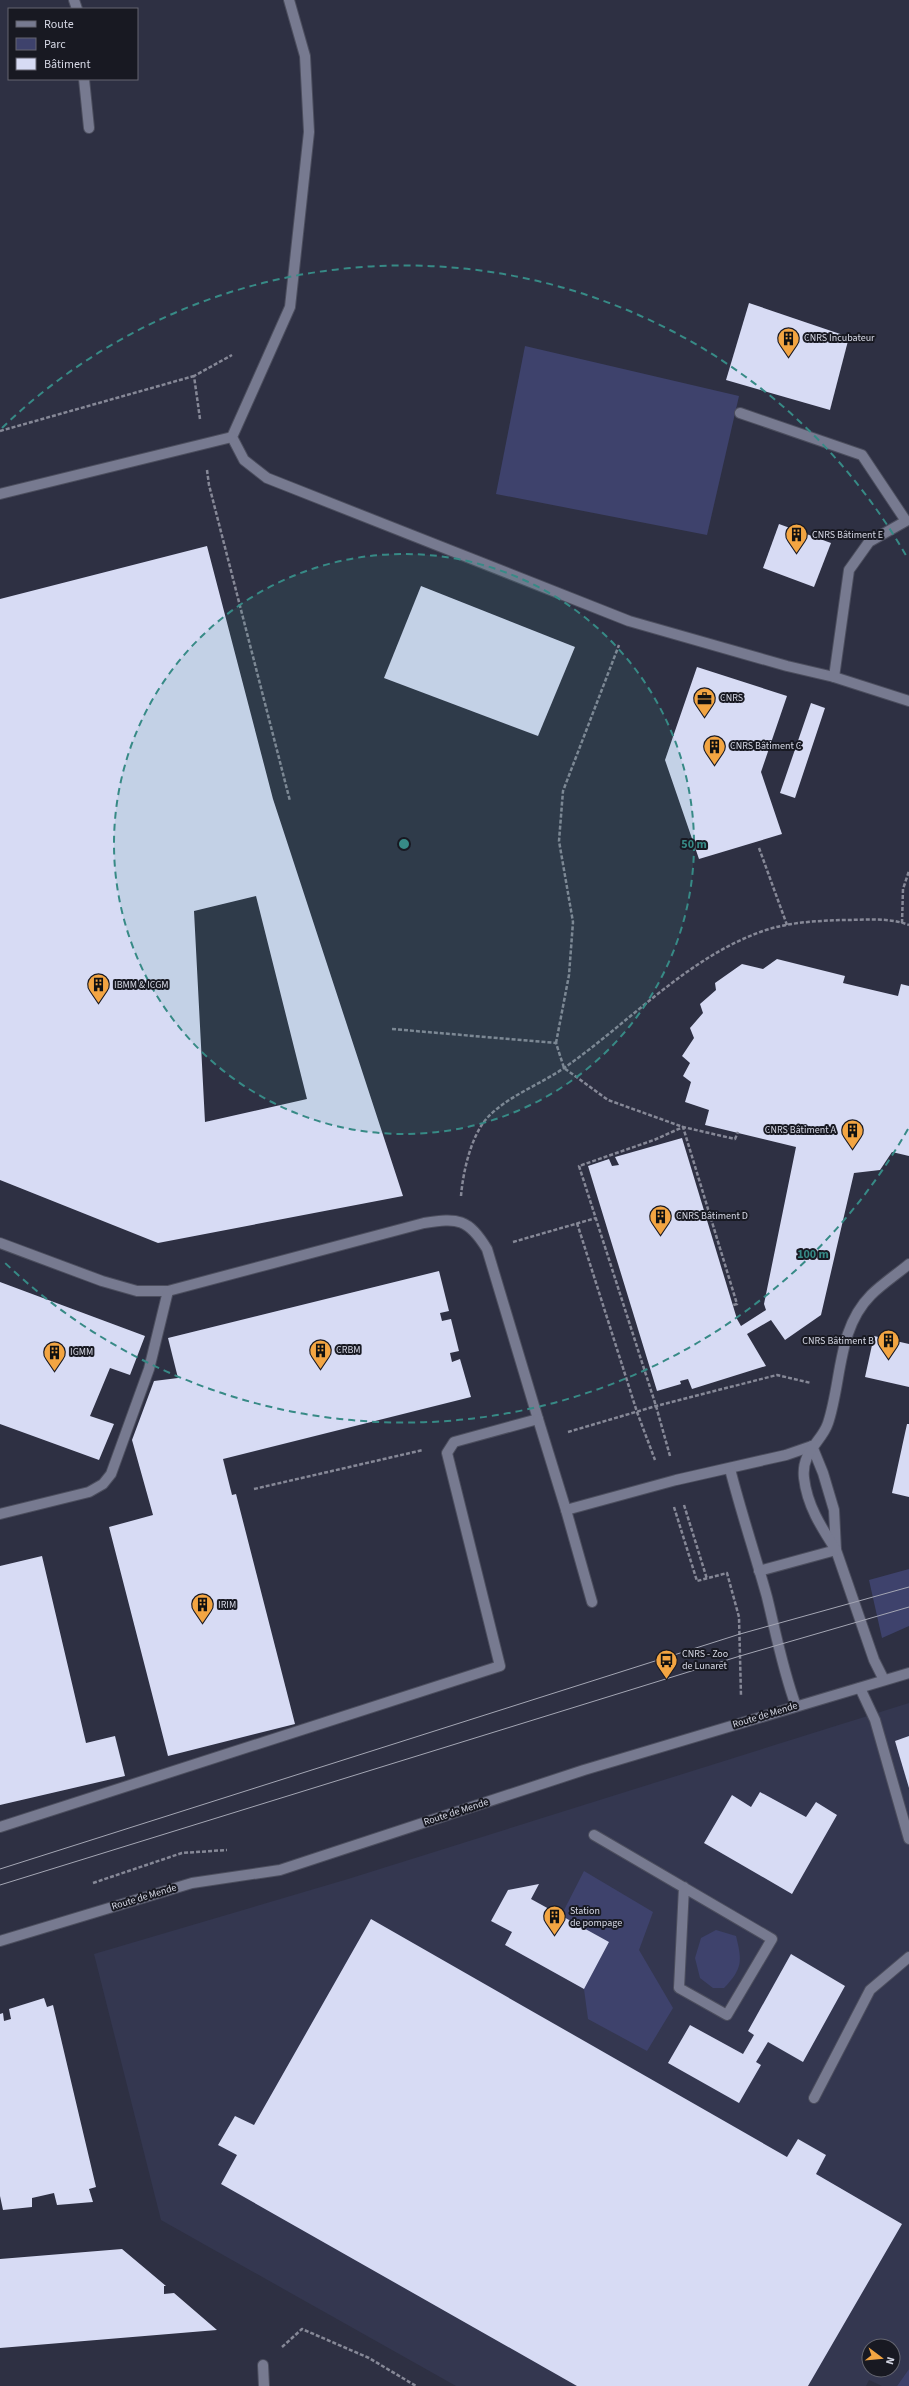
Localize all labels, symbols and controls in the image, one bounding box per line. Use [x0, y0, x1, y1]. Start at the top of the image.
legend [8, 8, 138, 80]
text: Route [44, 16, 74, 33]
text: Parc [44, 36, 66, 53]
text: Bâtiment [44, 56, 90, 73]
building icon: CNRS Incubateur [775, 325, 801, 358]
place label: CNRS Incubateur [804, 331, 875, 345]
building icon: CNRS Bâtiment E [784, 522, 810, 555]
place label: CNRS Bâtiment E [812, 528, 883, 542]
office icon: CNRS [691, 685, 717, 718]
place label: CNRS [720, 691, 743, 705]
building icon: CNRS Bâtiment C [702, 733, 728, 766]
place label: CNRS Bâtiment C [730, 739, 802, 753]
text: 50 m [681, 836, 707, 853]
centre of rings [397, 837, 411, 851]
building icon: IBMM & ICGM [86, 972, 112, 1005]
place label: IBMM & ICGM [114, 978, 169, 992]
building icon: CNRS Bâtiment A [839, 1117, 865, 1150]
place label: CNRS Bâtiment A [765, 1123, 837, 1137]
building icon: CNRS Bâtiment D [648, 1203, 674, 1236]
place label: CNRS Bâtiment D [676, 1209, 748, 1223]
text: 100 m [797, 1246, 829, 1263]
building icon: CNRS Bâtiment B [876, 1328, 902, 1361]
place label: CNRS Bâtiment B [802, 1334, 874, 1348]
building icon: CRBM [307, 1337, 333, 1370]
building icon: IGMM [41, 1339, 67, 1372]
place label: CRBM [336, 1343, 361, 1357]
place label: IGMM [70, 1345, 93, 1359]
building icon: IRIM [189, 1592, 215, 1625]
place label: IRIM [218, 1598, 236, 1612]
bus stop icon: CNRS - Zoo de Lunaret [653, 1647, 679, 1680]
place label: CNRS - Zoo de Lunaret [682, 1647, 728, 1673]
street label: Route de Mende [731, 1698, 799, 1732]
street label: Route de Mende [422, 1795, 490, 1829]
street label: Route de Mende [110, 1880, 178, 1914]
building icon: Station de pompage [542, 1904, 568, 1937]
place label: Station de pompage [570, 1904, 622, 1930]
north arrow [861, 2338, 901, 2378]
text: N [882, 2355, 898, 2366]

